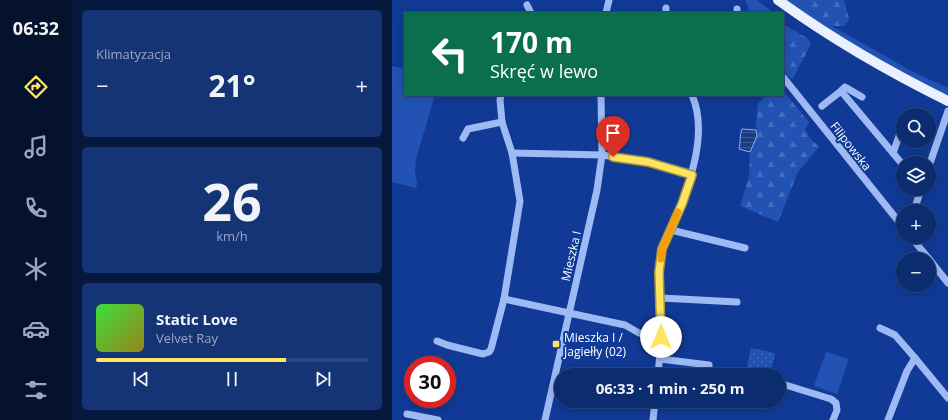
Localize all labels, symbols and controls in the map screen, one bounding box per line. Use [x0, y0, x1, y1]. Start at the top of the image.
text: 06:32 [13, 16, 59, 40]
text: 170 m [490, 23, 573, 61]
icon: left [424, 28, 476, 80]
text: Klimatyzacja [96, 45, 171, 63]
text: Skręć w lewo [490, 59, 598, 83]
text: 21° [208, 65, 256, 106]
text: − [96, 70, 109, 100]
text: + [355, 70, 368, 100]
icon: directions [22, 73, 50, 101]
map controls [896, 108, 936, 292]
button: search [896, 108, 936, 148]
pin [596, 116, 630, 157]
street label: Filipowska [826, 118, 876, 174]
icon: arrive [602, 122, 624, 144]
icon: music [22, 133, 50, 161]
button: layers [896, 156, 936, 196]
text: 26 [202, 165, 262, 236]
icon: phone [22, 194, 50, 222]
button: + [896, 204, 936, 244]
text: km/h [216, 227, 248, 245]
street label: Mieszka I [557, 229, 585, 283]
button: − [896, 252, 936, 292]
icon: climate [22, 255, 50, 283]
text: Static Love [156, 309, 238, 329]
icon: car [22, 315, 50, 343]
position arrow [640, 316, 682, 358]
text: Velvet Ray [156, 329, 218, 347]
place label: Mieszka I / Jagiełły (02) [563, 329, 627, 360]
marker: Mieszka I / Jagiełły (02) [551, 339, 561, 349]
speed limit sign: 30 [404, 356, 456, 408]
icon: previous [130, 368, 152, 390]
icon: pause [221, 368, 243, 390]
icon: next [312, 368, 334, 390]
icon: filters [22, 376, 50, 404]
text: 06:33 · 1 min · 250 m [596, 378, 744, 398]

